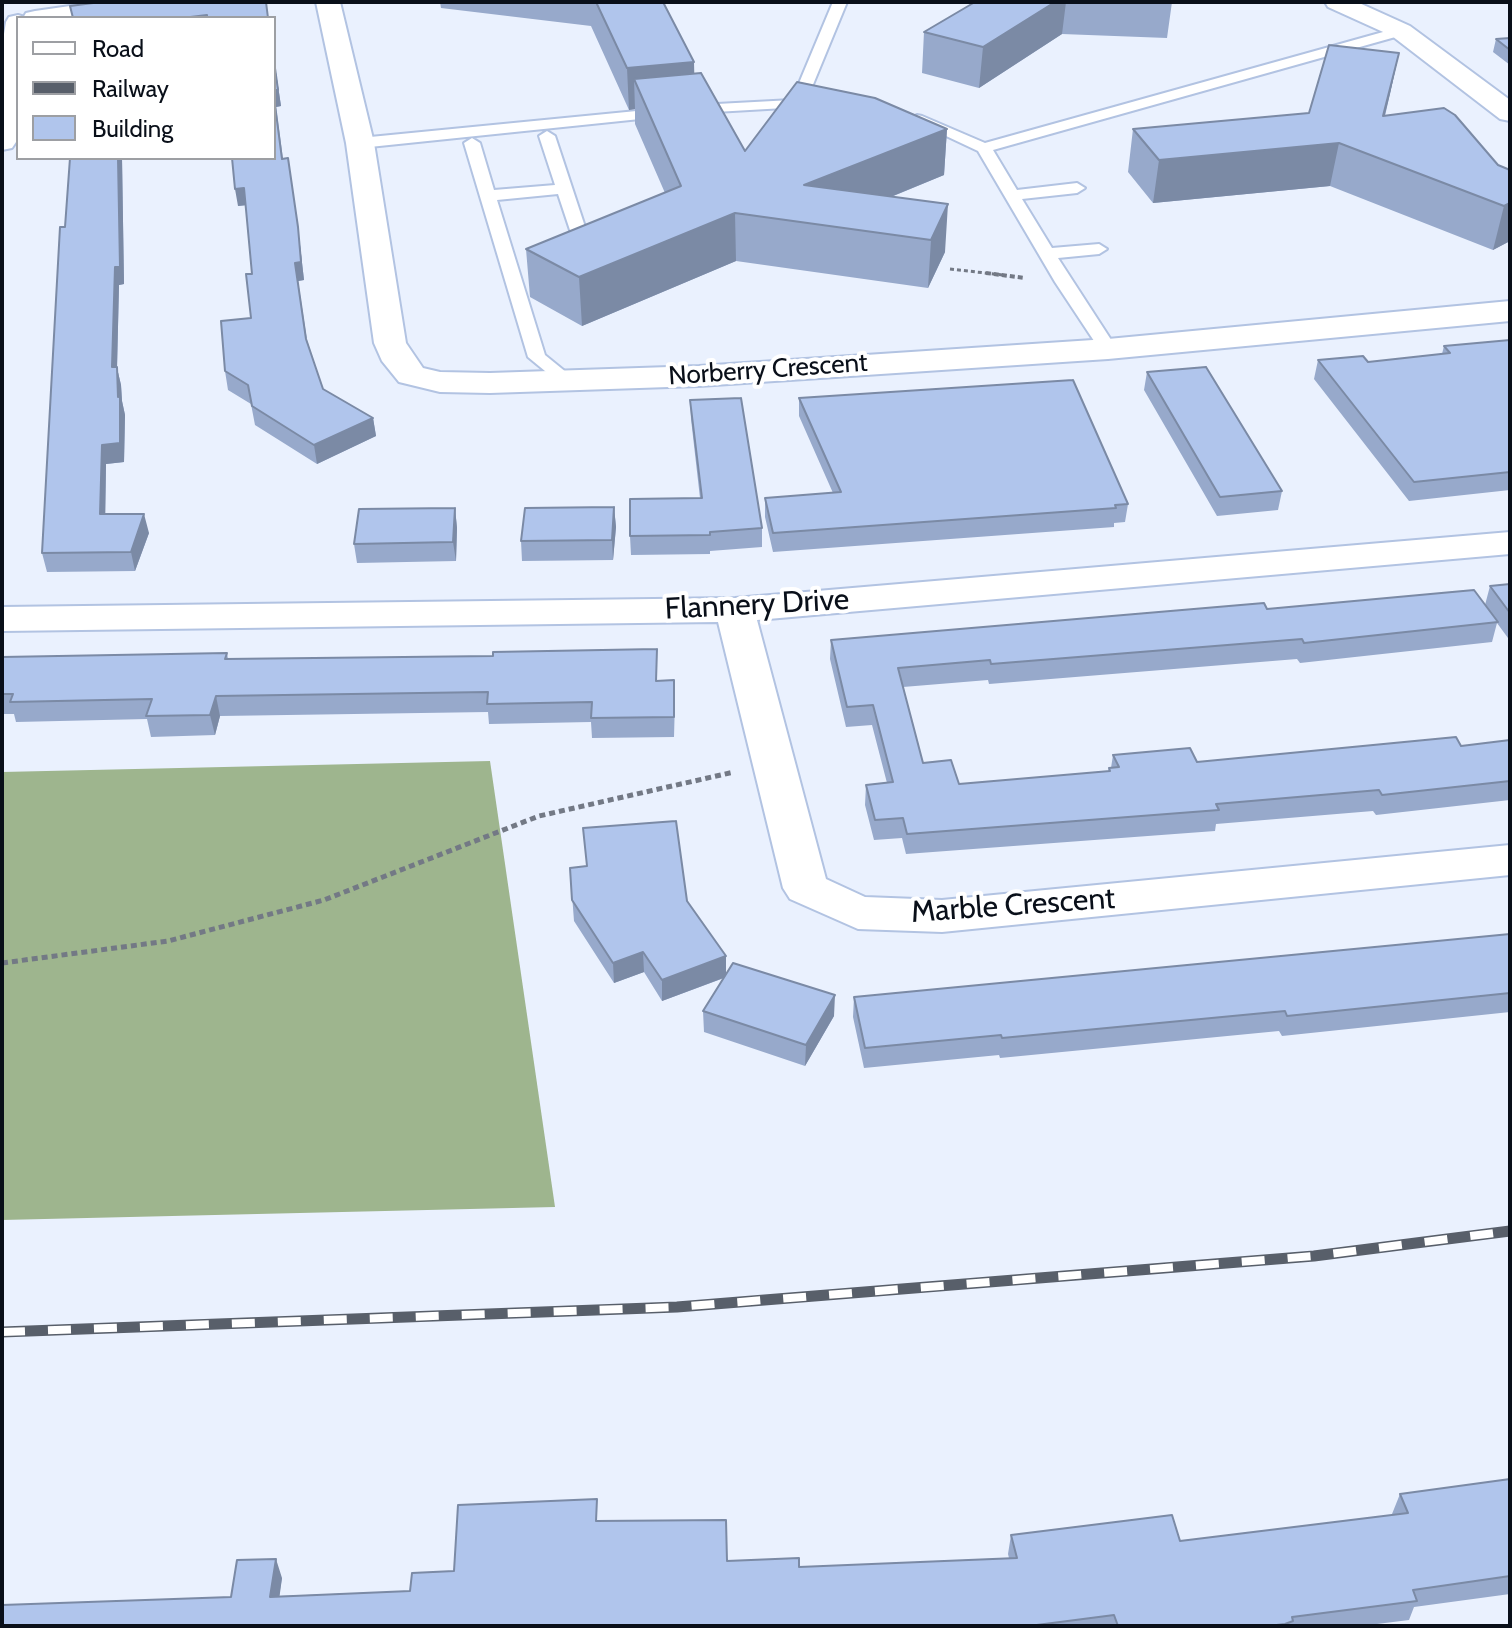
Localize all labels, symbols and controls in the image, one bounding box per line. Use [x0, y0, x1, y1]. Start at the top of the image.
legend [16, 16, 276, 160]
text: Road [92, 34, 144, 63]
text: Railway [92, 74, 169, 103]
text: Building [92, 114, 173, 143]
street label: Norberry Crescent [667, 347, 869, 393]
street label: Flannery Drive [664, 582, 850, 628]
street label: Marble Crescent [910, 881, 1116, 931]

